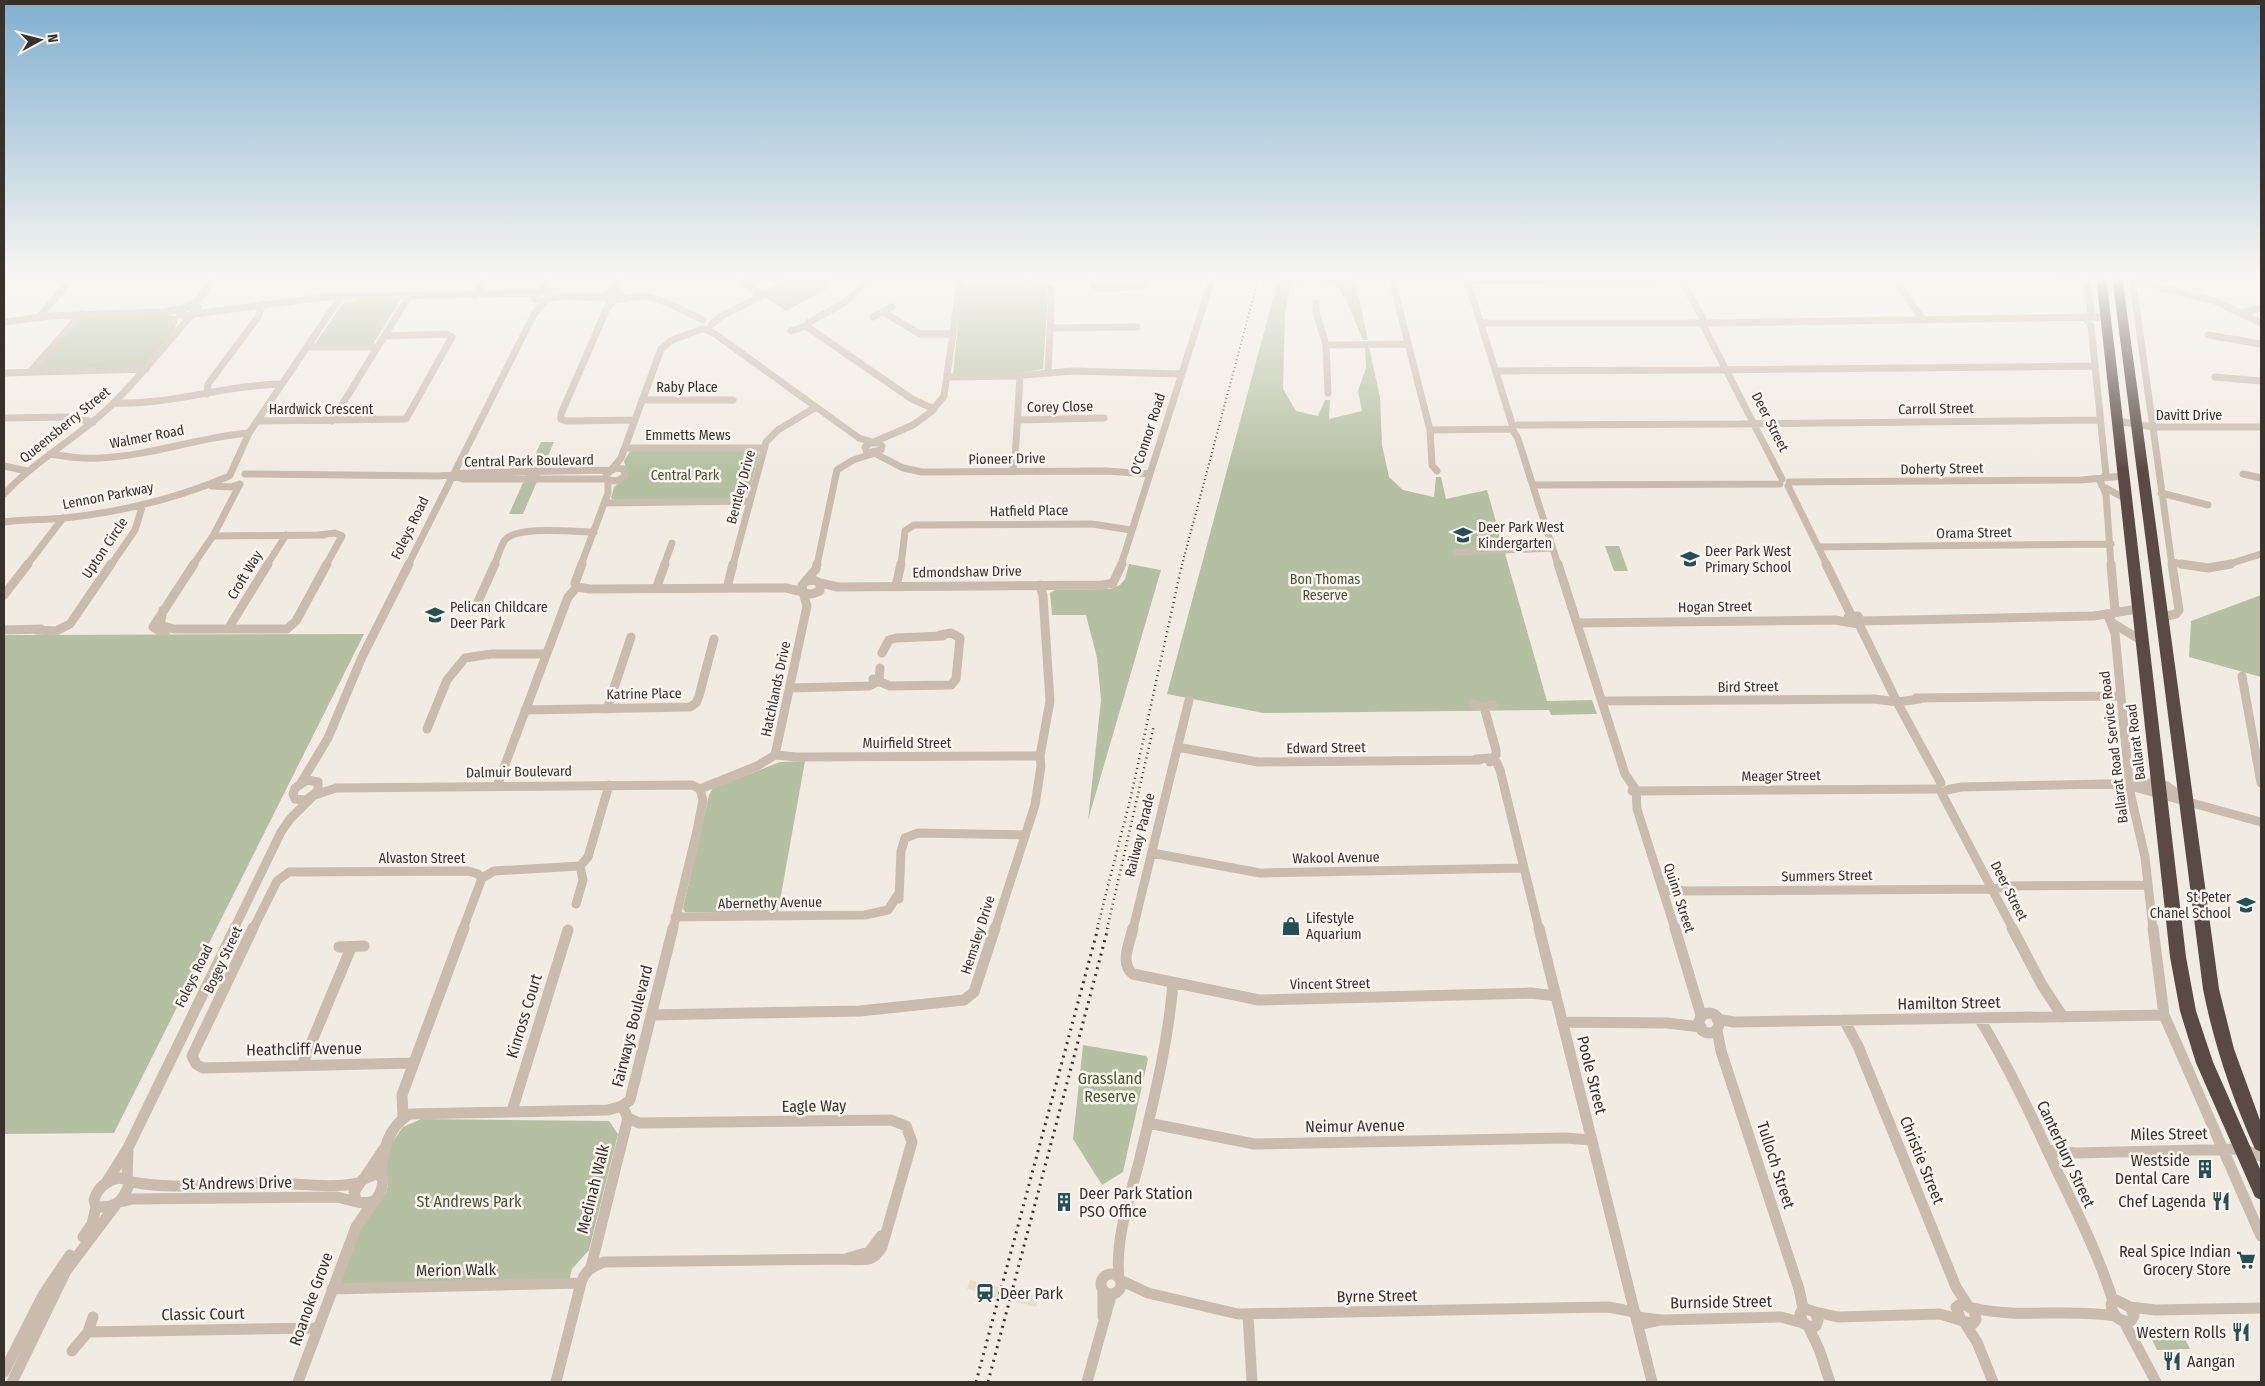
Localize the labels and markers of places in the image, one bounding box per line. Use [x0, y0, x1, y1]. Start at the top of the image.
place label: Deer Park West Kindergarten [1478, 519, 1565, 552]
school or university icon: Deer Park West Kindergarten [1452, 524, 1474, 546]
place label: Deer Park West Primary School [1705, 543, 1792, 576]
school or university icon: Deer Park West Primary School [1679, 548, 1701, 570]
place label: Pelican Childcare Deer Park [450, 599, 548, 632]
school or university icon: Pelican Childcare Deer Park [424, 604, 446, 626]
place label: St Peter Chanel School [2150, 889, 2231, 922]
school or university icon: St Peter Chanel School [2235, 894, 2257, 916]
place label: Lifestyle Aquarium [1306, 910, 1362, 943]
shop icon: Lifestyle Aquarium [1280, 915, 1302, 937]
place label: Westside Dental Care [2115, 1151, 2190, 1188]
building icon: Westside Dental Care [2194, 1158, 2216, 1180]
place label: Deer Park Station PSO Office [1079, 1184, 1193, 1221]
restaurant icon: Chef Lagenda [2210, 1190, 2232, 1212]
building icon: Deer Park Station PSO Office [1053, 1191, 1075, 1213]
place label: Chef Lagenda [2118, 1192, 2206, 1211]
place label: Real Spice Indian Grocery Store [2119, 1242, 2231, 1279]
supermarket icon: Real Spice Indian Grocery Store [2235, 1249, 2257, 1271]
station icon: Deer Park [974, 1282, 996, 1304]
place label: Deer Park [1000, 1284, 1063, 1303]
restaurant icon: Western Rolls [2230, 1321, 2252, 1343]
place label: Western Rolls [2137, 1323, 2226, 1342]
restaurant icon: Aangan [2161, 1350, 2183, 1372]
place label: Aangan [2187, 1352, 2235, 1371]

